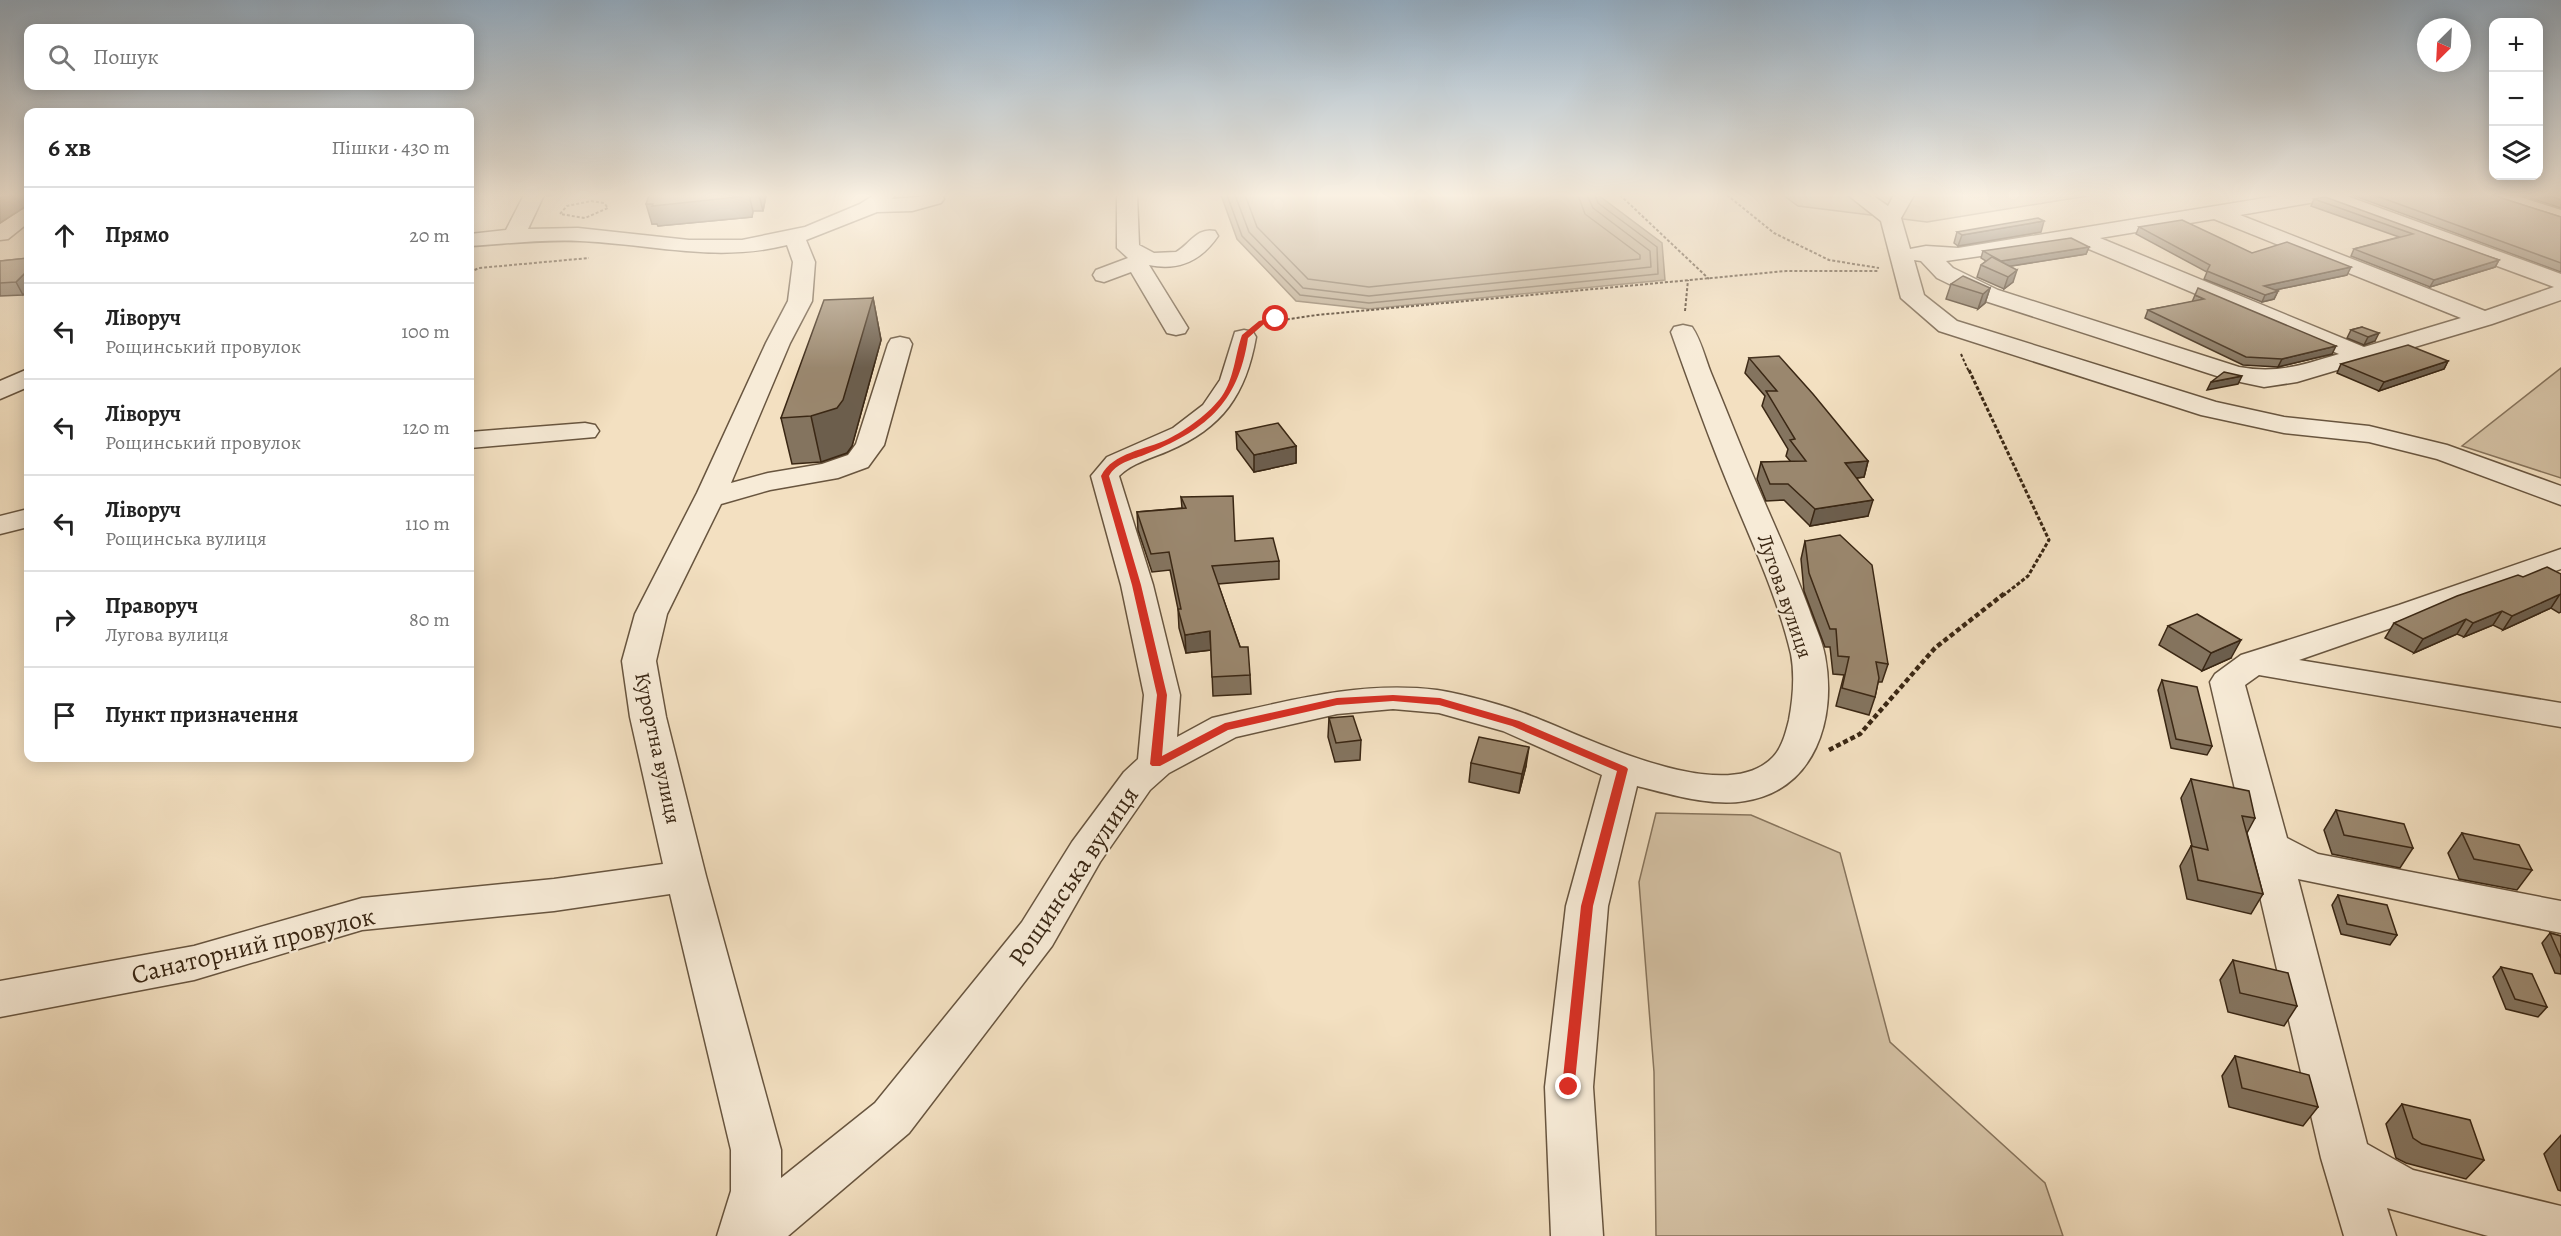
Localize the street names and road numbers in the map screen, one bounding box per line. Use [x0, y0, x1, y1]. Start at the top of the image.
street label: Лугова вулиця [1751, 530, 1819, 662]
street label: Курортна вулиця [628, 670, 688, 826]
street label: Рощинська вулиця [1000, 779, 1147, 973]
street label: Санаторний провулок [128, 898, 379, 993]

